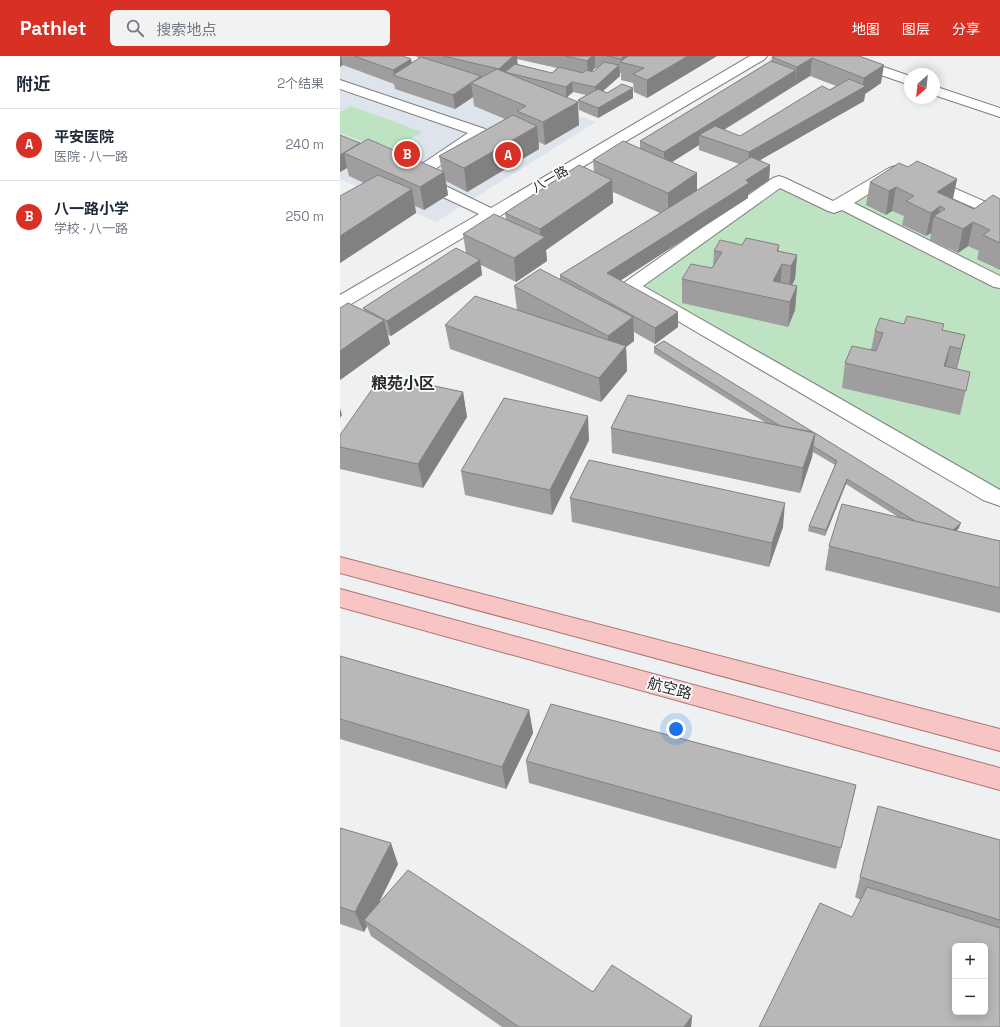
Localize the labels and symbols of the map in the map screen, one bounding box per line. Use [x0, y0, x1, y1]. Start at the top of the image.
north arrow [904, 68, 940, 104]
pin: B [394, 139, 420, 169]
pin: A [495, 140, 521, 170]
street label: 八一路 [529, 162, 571, 196]
district label: 粮苑小区 [371, 373, 435, 394]
street label: 航空路 [646, 673, 694, 703]
your location [666, 719, 686, 739]

